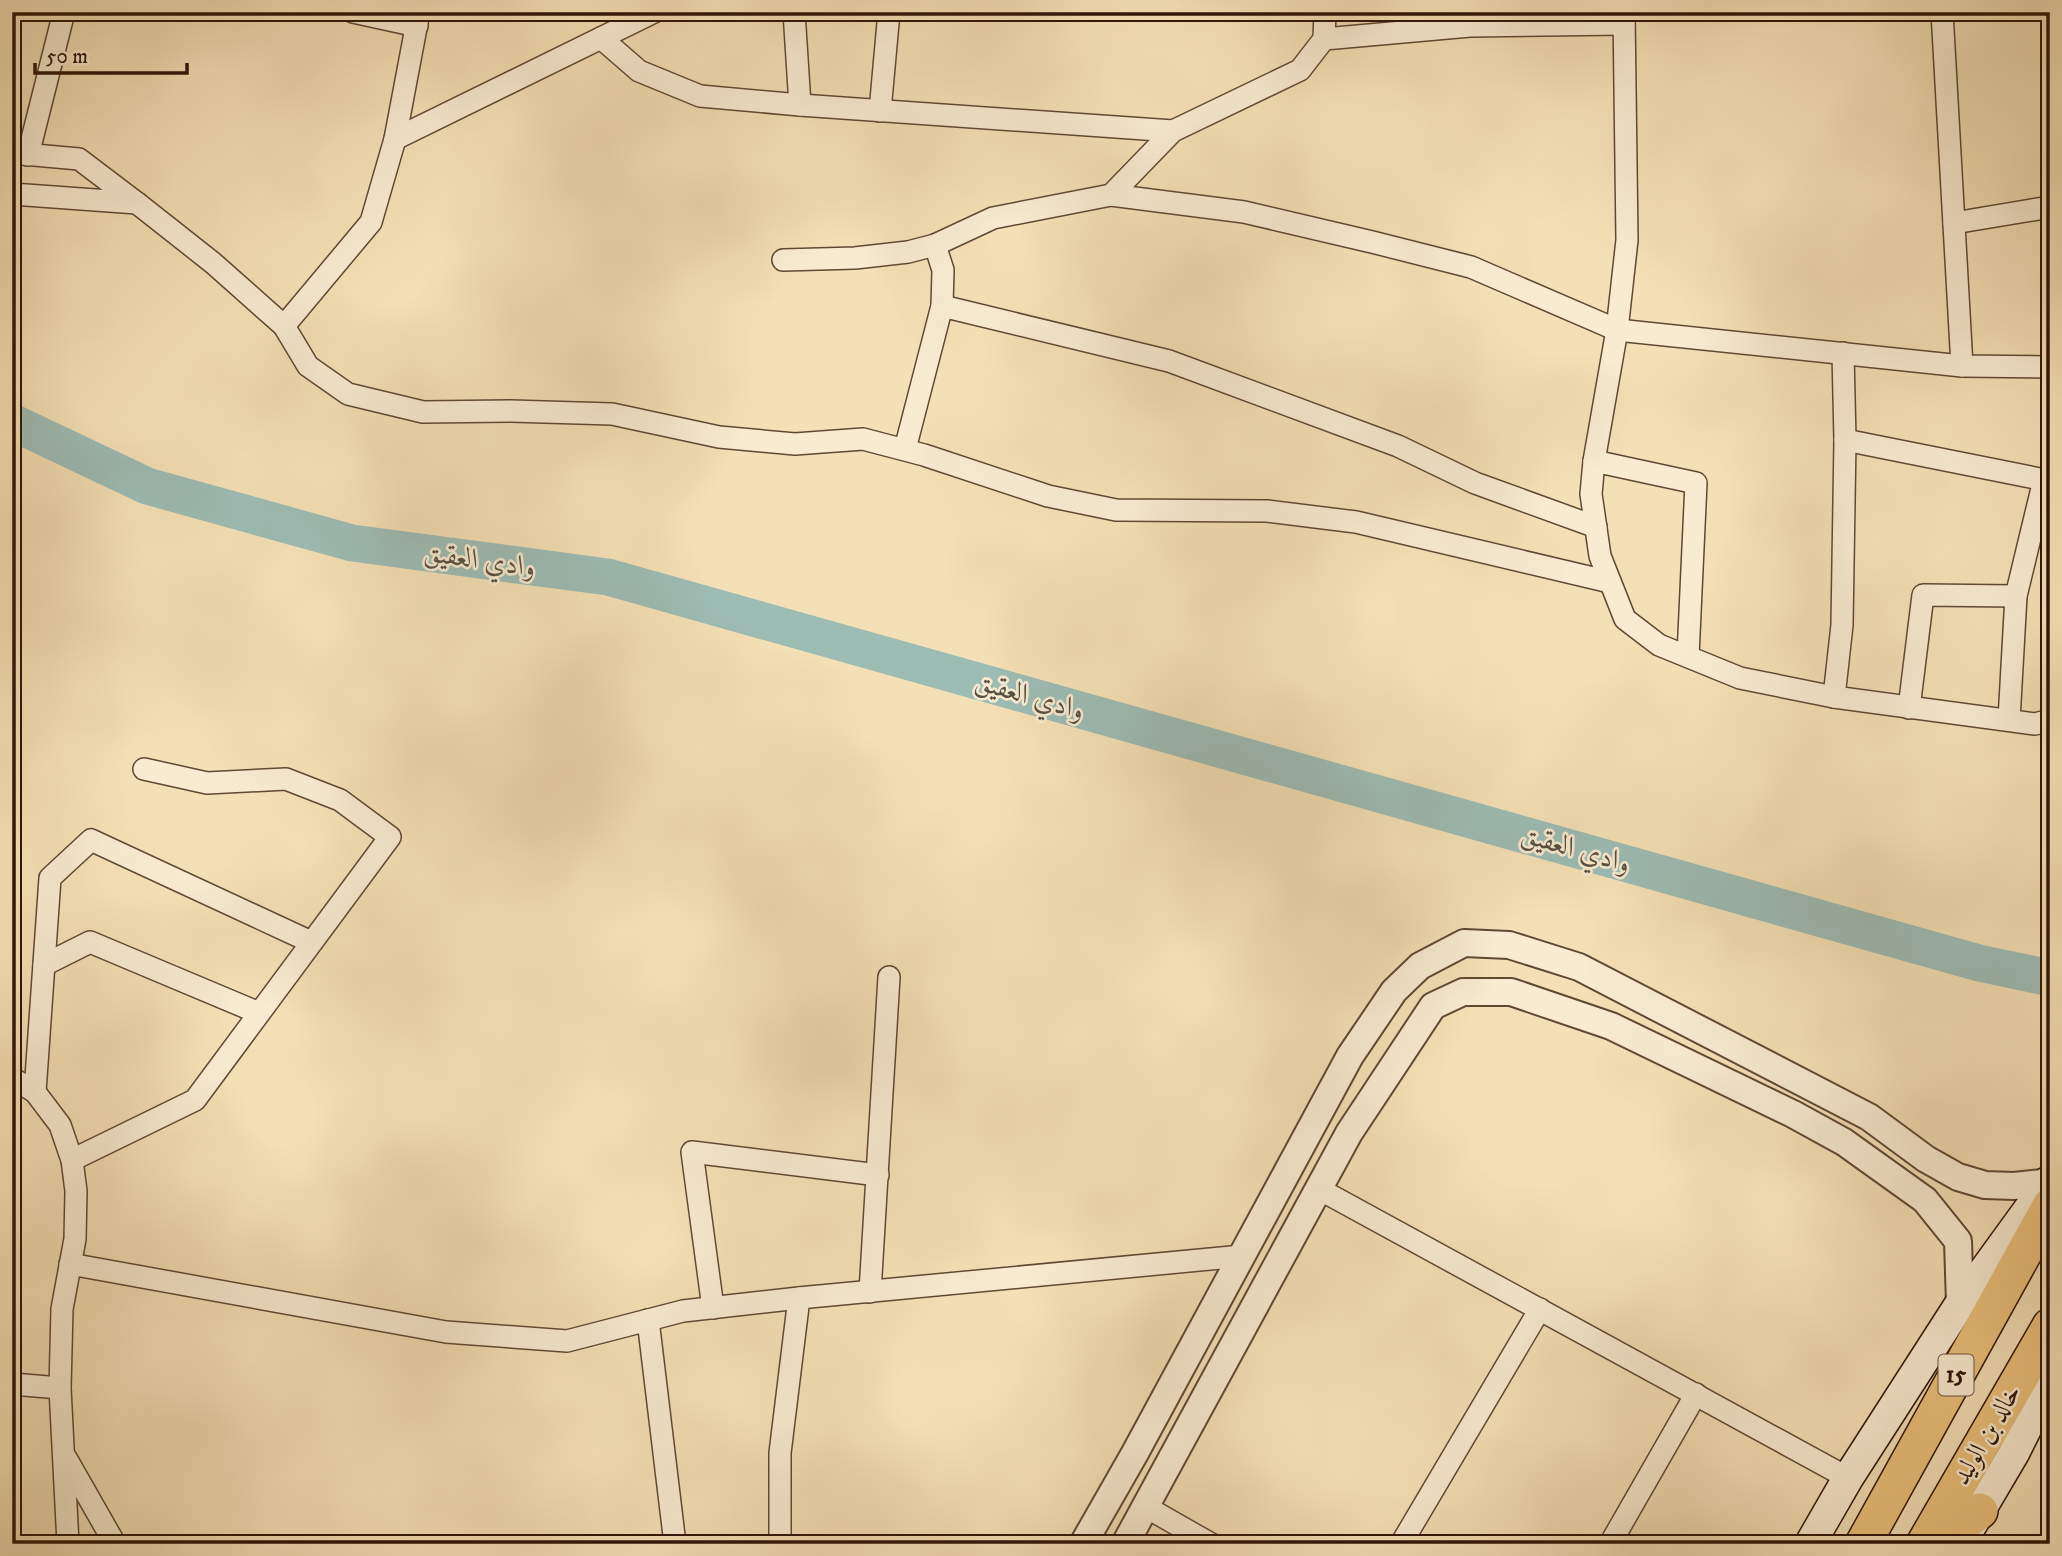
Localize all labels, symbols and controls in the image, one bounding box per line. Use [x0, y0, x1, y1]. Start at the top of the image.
scale bar [35, 32, 187, 76]
text: 50 m [46, 44, 88, 70]
water label: وادي العقيق [421, 535, 538, 589]
water label: وادي العقيق [970, 664, 1089, 732]
water label: وادي العقيق [1516, 817, 1635, 885]
road number: 15 [1938, 1354, 1974, 1395]
street label: خالد بن الوليد [1945, 1379, 2029, 1491]

